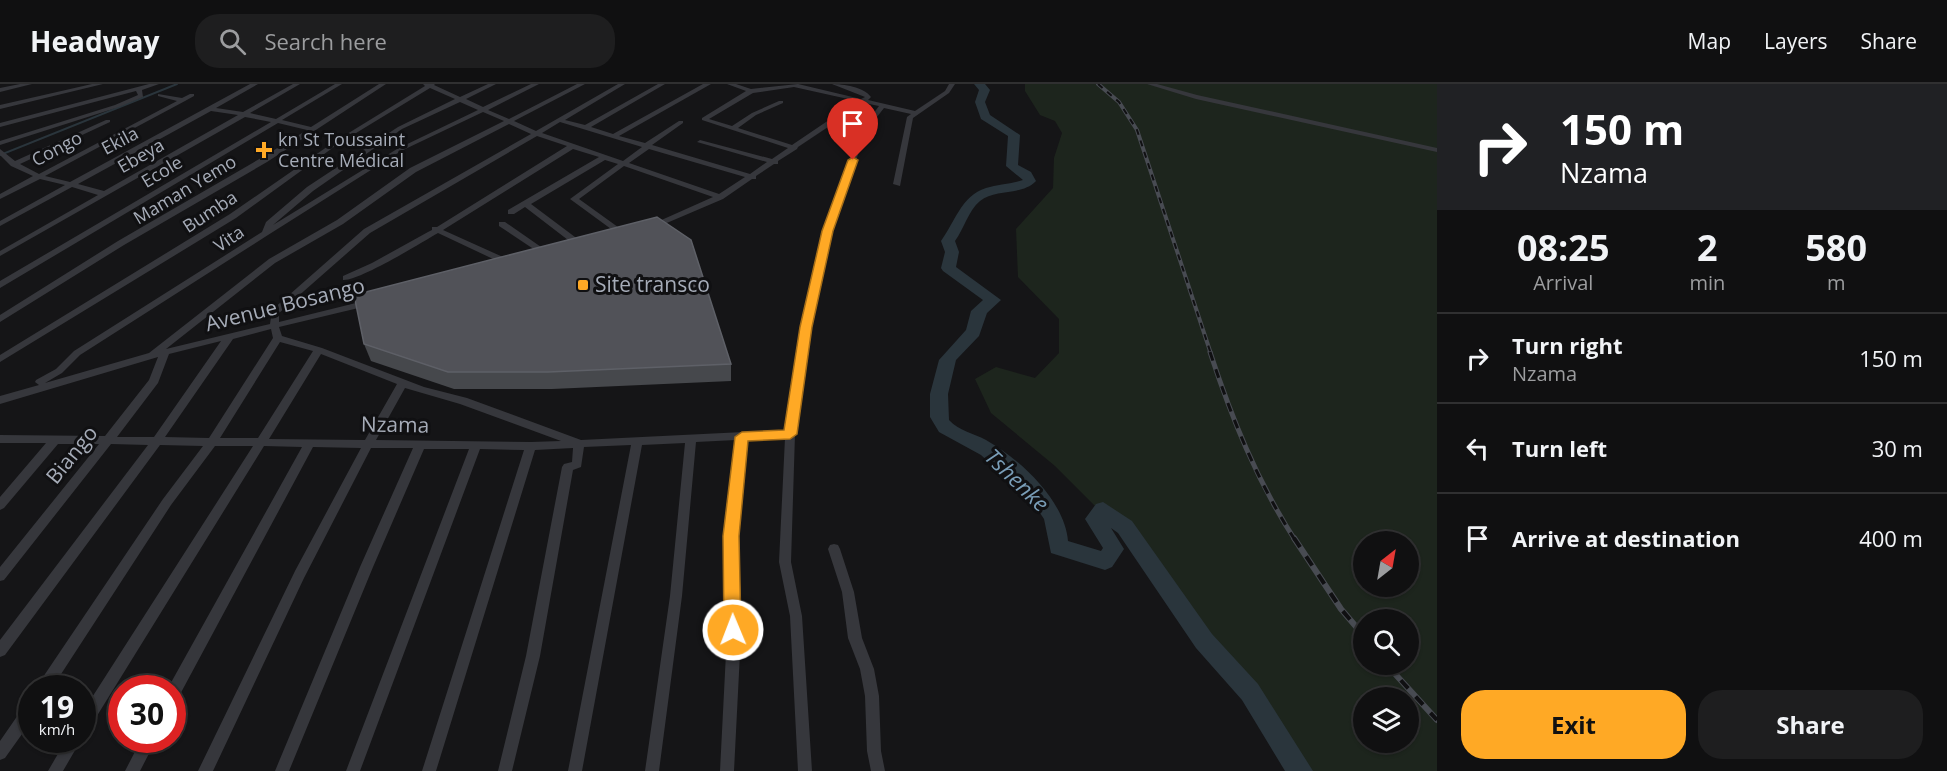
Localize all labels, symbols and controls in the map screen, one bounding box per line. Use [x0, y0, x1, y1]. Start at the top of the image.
search box [195, 14, 615, 68]
text: Headway [30, 22, 159, 60]
icon: search [216, 25, 249, 58]
text: Search here [264, 26, 387, 56]
text: Map [1688, 27, 1731, 55]
text: Layers [1764, 27, 1828, 55]
text: Share [1861, 27, 1917, 55]
pin [827, 98, 878, 160]
text: 150 m [1560, 100, 1684, 157]
icon: arrive [836, 107, 869, 140]
icon: right [1461, 108, 1539, 186]
street label: Ekila [97, 120, 142, 160]
street label: Congo [27, 125, 86, 171]
place label: kn St Toussaint Centre Médical [278, 127, 405, 172]
street label: Ebeya [113, 132, 168, 178]
marker: kn St Toussaint Centre Médical [255, 141, 273, 159]
street label: Maman Yemo [128, 149, 240, 229]
street label: Ecole [136, 149, 187, 193]
text: Nzama [1560, 154, 1648, 191]
street label: Bumba [178, 185, 241, 238]
street label: Vita [209, 219, 248, 257]
text: 08:25 [1517, 223, 1610, 272]
text: 2 [1697, 223, 1718, 272]
text: 580 [1805, 223, 1867, 272]
text: Arrival [1533, 269, 1593, 296]
text: min [1689, 269, 1725, 296]
text: m [1827, 269, 1845, 296]
place label: Site transco [595, 270, 710, 298]
street label: Avenue Bosango [202, 271, 367, 337]
marker: Site transco [576, 278, 590, 292]
text: Turn right [1512, 330, 1623, 360]
icon: right [1461, 342, 1494, 375]
text: 150 m [1859, 343, 1923, 373]
text: Nzama [1512, 360, 1577, 387]
street label: Nzama [361, 409, 429, 439]
street label: Biango [39, 419, 103, 489]
icon: left [1461, 432, 1494, 465]
text: Turn left [1512, 433, 1607, 463]
text: 30 m [1872, 433, 1923, 463]
water label: Tshenke [979, 441, 1056, 517]
icon: arrive [1461, 522, 1494, 555]
text: Arrive at destination [1512, 523, 1740, 553]
text: 400 m [1859, 523, 1923, 553]
north arrow [1353, 531, 1419, 597]
map controls [1353, 531, 1419, 753]
position arrow [701, 598, 765, 662]
button: search [1353, 609, 1419, 675]
speed limit sign: 30 [108, 675, 186, 753]
text: 19 [40, 686, 74, 727]
button: layers [1353, 687, 1419, 753]
button: Exit [1461, 690, 1686, 759]
button: Share [1698, 690, 1923, 759]
text: km/h [39, 719, 75, 739]

